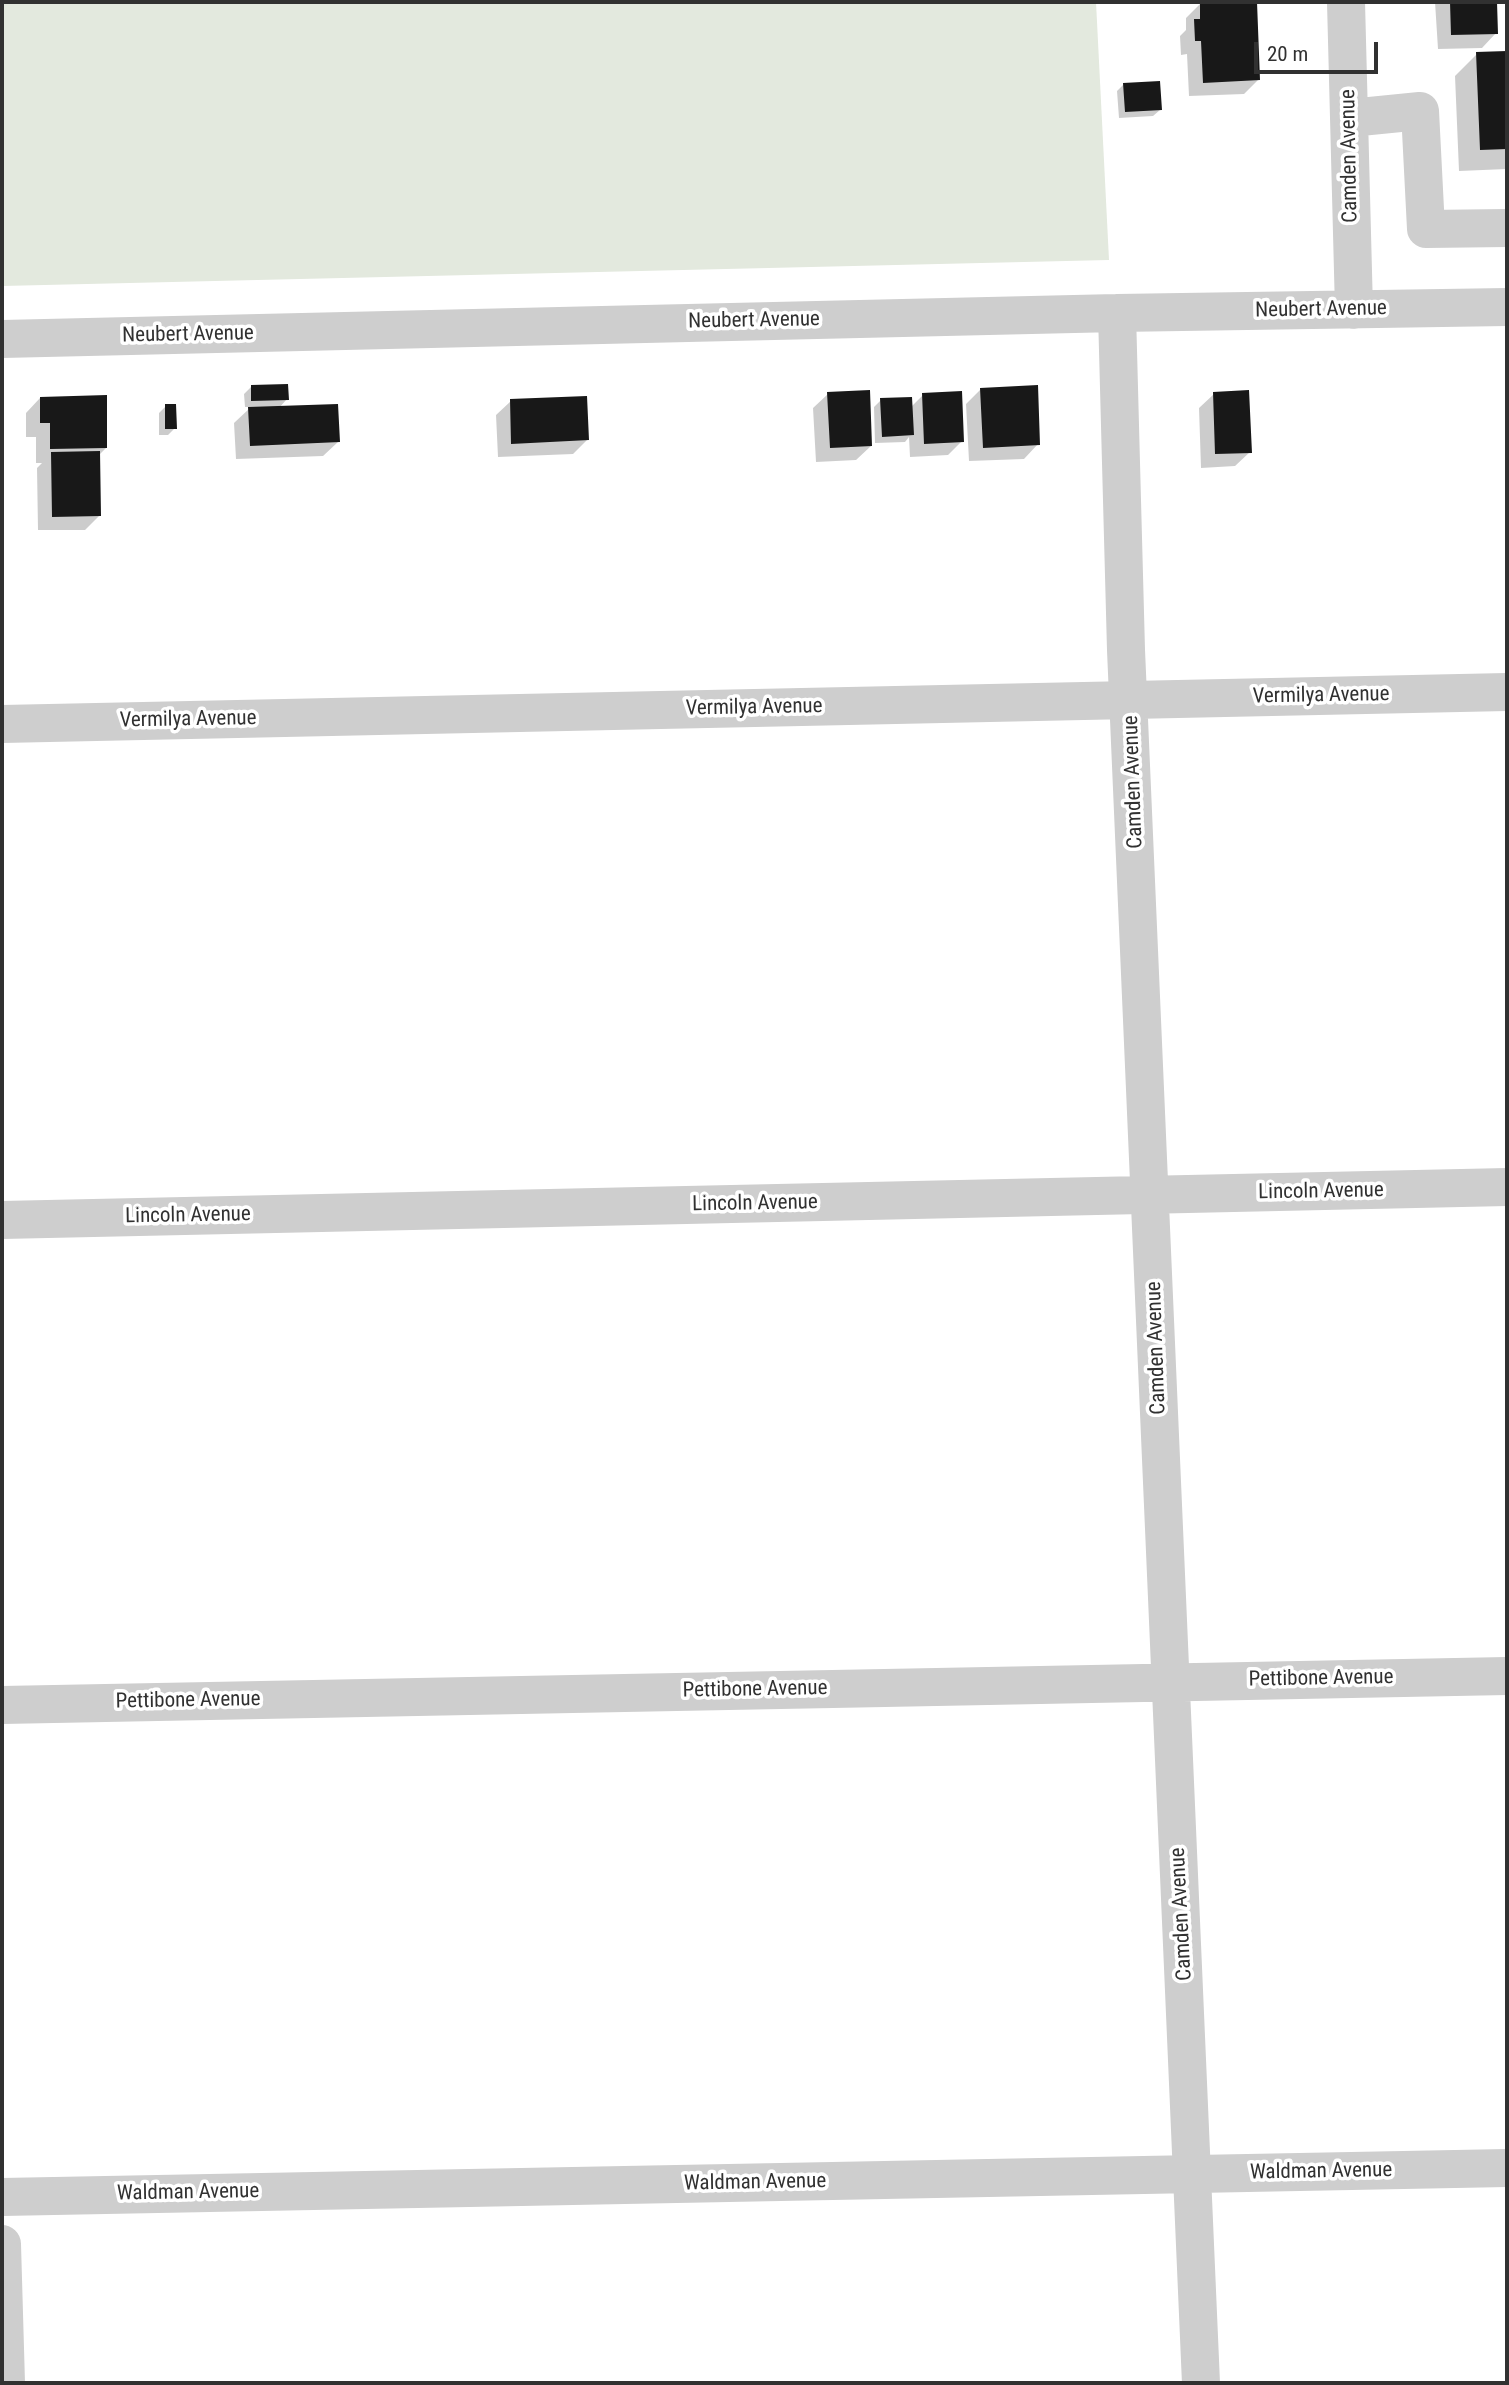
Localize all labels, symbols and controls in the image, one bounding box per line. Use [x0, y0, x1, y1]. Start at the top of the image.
scale bar [1257, 28, 1381, 72]
text: 20 m [1267, 42, 1308, 66]
street label: Camden Avenue [1336, 89, 1364, 223]
street label: Neubert Avenue [1255, 296, 1387, 324]
street label: Neubert Avenue [688, 307, 820, 335]
street label: Neubert Avenue [122, 321, 254, 349]
street label: Vermilya Avenue [1252, 682, 1390, 710]
street label: Vermilya Avenue [685, 694, 823, 722]
street label: Vermilya Avenue [119, 706, 257, 734]
street label: Camden Avenue [1119, 715, 1149, 849]
street label: Lincoln Avenue [1258, 1178, 1384, 1206]
street label: Lincoln Avenue [692, 1190, 818, 1218]
street label: Lincoln Avenue [125, 1202, 251, 1230]
street label: Camden Avenue [1142, 1281, 1172, 1415]
street label: Pettibone Avenue [1248, 1665, 1394, 1693]
street label: Pettibone Avenue [682, 1676, 828, 1704]
street label: Pettibone Avenue [115, 1687, 261, 1715]
street label: Camden Avenue [1166, 1847, 1198, 1981]
street label: Waldman Avenue [1250, 2158, 1392, 2186]
street label: Waldman Avenue [684, 2169, 826, 2197]
street label: Waldman Avenue [117, 2179, 259, 2207]

